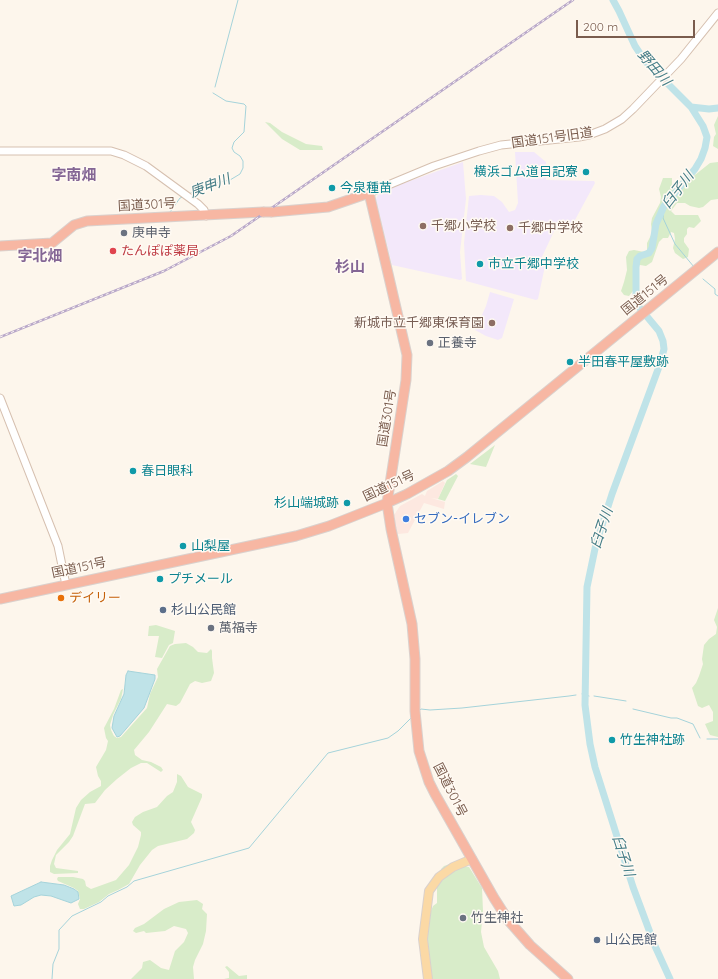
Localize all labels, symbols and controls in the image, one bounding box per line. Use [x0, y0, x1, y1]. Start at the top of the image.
scale bar [578, 12, 697, 38]
text: 200 m [583, 19, 618, 34]
water label: 野田川 [634, 47, 674, 89]
street label: 国道151号旧道 [510, 125, 594, 151]
place label: 横浜ゴム道目記寮 [474, 164, 578, 180]
district label: 字南畑 [52, 166, 96, 184]
marker: 横浜ゴム道目記寮 [581, 167, 591, 177]
water label: 臼子川 [658, 168, 698, 212]
water label: 庚申川 [187, 171, 233, 201]
place label: 今泉種苗 [340, 180, 392, 196]
marker: 今泉種苗 [327, 183, 337, 193]
street label: 国道301号 [117, 196, 177, 214]
place label: 千郷小学校 [431, 218, 496, 234]
place label: 千郷中学校 [518, 220, 583, 236]
marker: 千郷小学校 [418, 221, 428, 231]
marker: 千郷中学校 [505, 223, 515, 233]
place label: 庚申寺 [132, 225, 171, 241]
marker: 庚申寺 [119, 228, 129, 238]
place label: たんぽぽ薬局 [121, 243, 199, 259]
marker: たんぽぽ薬局 [108, 246, 118, 256]
district label: 字北畑 [18, 247, 62, 265]
place label: 市立千郷中学校 [488, 256, 579, 272]
district label: 杉山 [335, 258, 365, 276]
marker: 市立千郷中学校 [475, 259, 485, 269]
street label: 国道151号 [618, 271, 672, 319]
place label: 新城市立千郷東保育園 [354, 315, 484, 331]
marker: 新城市立千郷東保育園 [487, 318, 497, 328]
place label: 正養寺 [438, 335, 477, 351]
marker: 正養寺 [425, 338, 435, 348]
place label: 半田春平屋敷跡 [578, 354, 669, 370]
marker: 半田春平屋敷跡 [565, 357, 575, 367]
street label: 国道301号 [375, 388, 399, 448]
place label: 春日眼科 [141, 463, 193, 479]
marker: 春日眼科 [128, 466, 138, 476]
street label: 国道151号 [360, 467, 418, 505]
place label: 杉山端城跡 [274, 495, 339, 511]
marker: 杉山端城跡 [342, 498, 352, 508]
water label: 臼子川 [588, 505, 616, 551]
place label: セブン-イレブン [414, 511, 510, 527]
marker: セブン-イレブン [401, 514, 411, 524]
place label: 山梨屋 [191, 538, 230, 554]
marker: 山梨屋 [178, 541, 188, 551]
street label: 国道151号 [50, 555, 108, 581]
place label: プチメール [168, 571, 233, 587]
marker: プチメール [155, 574, 165, 584]
place label: デイリー [69, 590, 121, 606]
marker: デイリー [56, 593, 66, 603]
place label: 杉山公民館 [171, 602, 236, 618]
marker: 杉山公民館 [158, 605, 168, 615]
place label: 萬福寺 [219, 620, 258, 636]
marker: 萬福寺 [206, 623, 216, 633]
place label: 竹生神社跡 [620, 732, 685, 748]
marker: 竹生神社跡 [607, 735, 617, 745]
street label: 国道301号 [430, 760, 470, 820]
water label: 臼子川 [609, 833, 637, 879]
place label: 竹生神社 [471, 910, 523, 926]
marker: 竹生神社 [458, 913, 468, 923]
place label: 山公民館 [605, 932, 657, 948]
marker: 山公民館 [592, 935, 602, 945]

